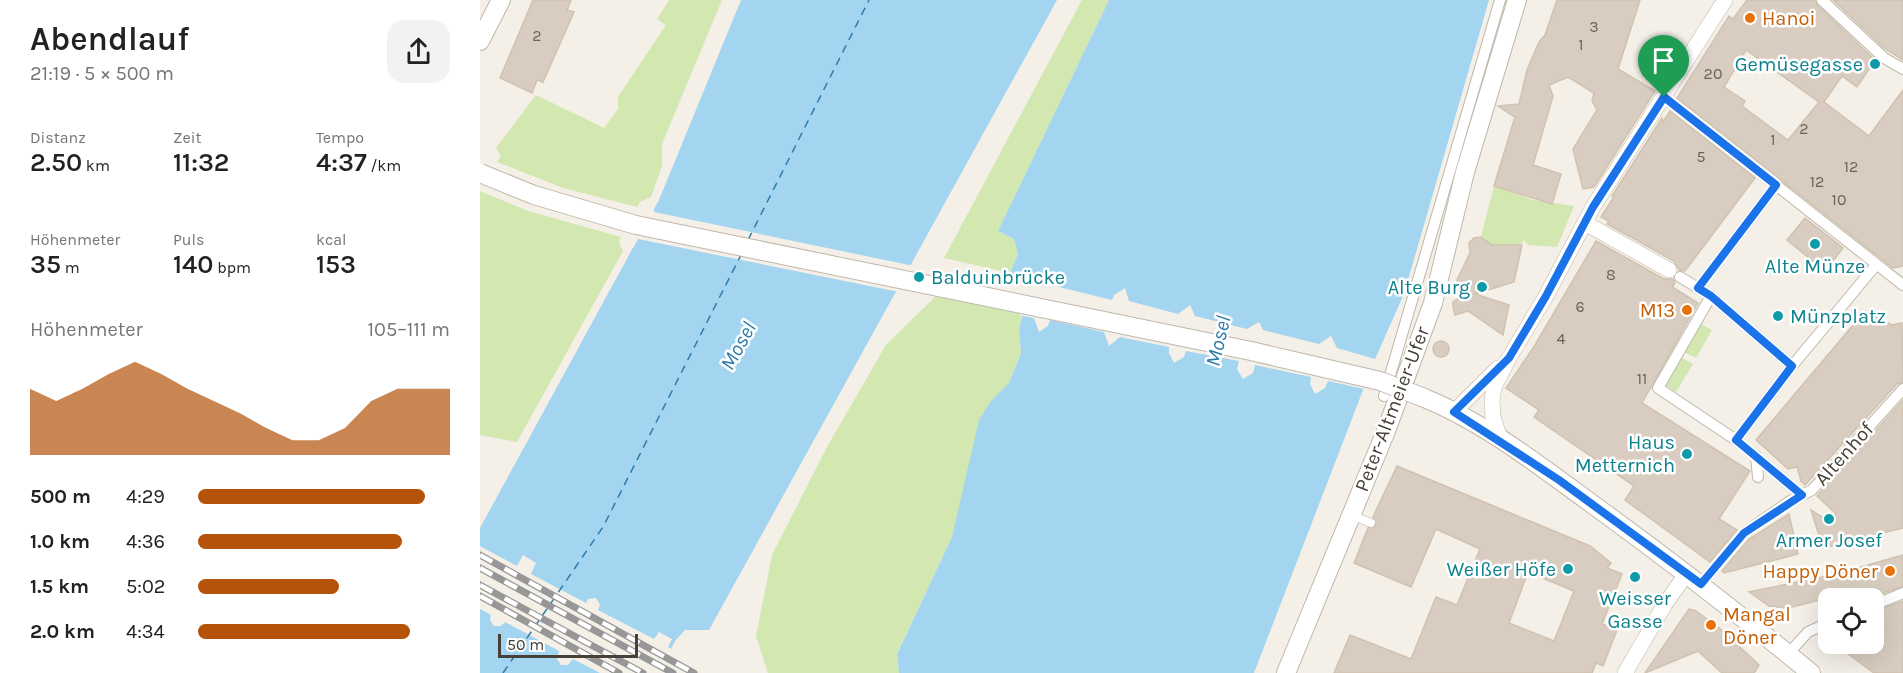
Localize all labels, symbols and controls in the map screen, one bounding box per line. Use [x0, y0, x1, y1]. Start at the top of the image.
place label: Hanoi [1762, 7, 1815, 30]
marker: Hanoi [1743, 11, 1757, 25]
house number: 3 [1589, 17, 1599, 36]
text: Abendlauf [30, 20, 189, 58]
button: share [387, 20, 450, 83]
house number: 2 [532, 26, 542, 45]
house number: 1 [1578, 35, 1584, 54]
pin [1638, 35, 1689, 97]
icon: arrive [1647, 44, 1680, 77]
place label: Gemüsegasse [1735, 53, 1863, 76]
marker: Gemüsegasse [1868, 57, 1882, 71]
text: 21:19 · 5 × 500 m [30, 62, 174, 85]
house number: 20 [1704, 64, 1722, 83]
house number: 2 [1799, 119, 1809, 138]
text: Distanz [30, 128, 86, 147]
text: Zeit [173, 128, 201, 147]
text: Tempo [316, 128, 364, 147]
house number: 1 [1770, 130, 1776, 149]
text: 2.50 [30, 147, 82, 178]
text: 11:32 [173, 147, 229, 178]
text: 4:37 [316, 147, 367, 178]
house number: 5 [1696, 147, 1706, 166]
text: km [82, 156, 110, 175]
text: /km [367, 156, 401, 175]
house number: 12 [1844, 157, 1858, 176]
house number: 12 [1810, 172, 1824, 191]
house number: 10 [1832, 190, 1846, 209]
text: Höhenmeter [30, 230, 120, 249]
text: Puls [173, 230, 204, 249]
text: kcal [316, 230, 347, 249]
marker: Alte Münze [1808, 237, 1822, 251]
text: 35 [30, 249, 61, 280]
text: 140 [173, 249, 213, 280]
text: 153 [316, 249, 356, 280]
place label: Alte Münze [1765, 255, 1865, 278]
text: m [61, 258, 80, 277]
text: bpm [213, 258, 251, 277]
house number: 8 [1606, 265, 1616, 284]
place label: Balduinbrücke [931, 266, 1065, 289]
marker: Balduinbrücke [912, 270, 926, 284]
place label: Alte Burg [1388, 276, 1470, 299]
marker: Alte Burg [1475, 280, 1489, 294]
house number: 6 [1575, 297, 1585, 316]
place label: M13 [1640, 299, 1675, 322]
marker: M13 [1680, 303, 1694, 317]
place label: Münzplatz [1790, 305, 1886, 328]
marker: Münzplatz [1771, 309, 1785, 323]
water label: Mosel [1201, 313, 1235, 369]
text: Höhenmeter [30, 318, 143, 341]
text: 105–111 m [367, 318, 450, 341]
water label: Mosel [715, 318, 761, 374]
street label: Peter-Altmeier-Ufer [1350, 323, 1434, 495]
house number: 4 [1557, 329, 1566, 348]
house number: 11 [1637, 369, 1647, 388]
street label: Altenhof [1810, 418, 1878, 490]
place label: Haus Metternich [1575, 431, 1675, 477]
marker: Haus Metternich [1680, 447, 1694, 461]
text: 500 m [30, 485, 91, 508]
text: 4:29 [126, 485, 165, 508]
marker: Armer Josef [1822, 512, 1836, 526]
place label: Armer Josef [1776, 529, 1882, 552]
text: 1.0 km [30, 530, 90, 553]
text: 4:36 [126, 530, 165, 553]
place label: Weißer Höfe [1447, 558, 1556, 581]
place label: Happy Döner [1762, 560, 1879, 583]
marker: Weißer Höfe [1561, 562, 1575, 576]
marker: Happy Döner [1883, 564, 1897, 578]
marker: Weisser Gasse [1628, 570, 1642, 584]
text: 1.5 km [30, 575, 89, 598]
text: 5:02 [126, 575, 165, 598]
place label: Weisser Gasse [1599, 587, 1672, 633]
map controls [1818, 588, 1884, 654]
button: locate [1818, 588, 1884, 654]
place label: Mangal Döner [1723, 603, 1791, 649]
marker: Mangal Döner [1704, 618, 1718, 632]
text: 2.0 km [30, 620, 95, 643]
text: 4:34 [126, 620, 165, 643]
scale bar [498, 631, 638, 658]
text: 50 m [507, 635, 544, 654]

